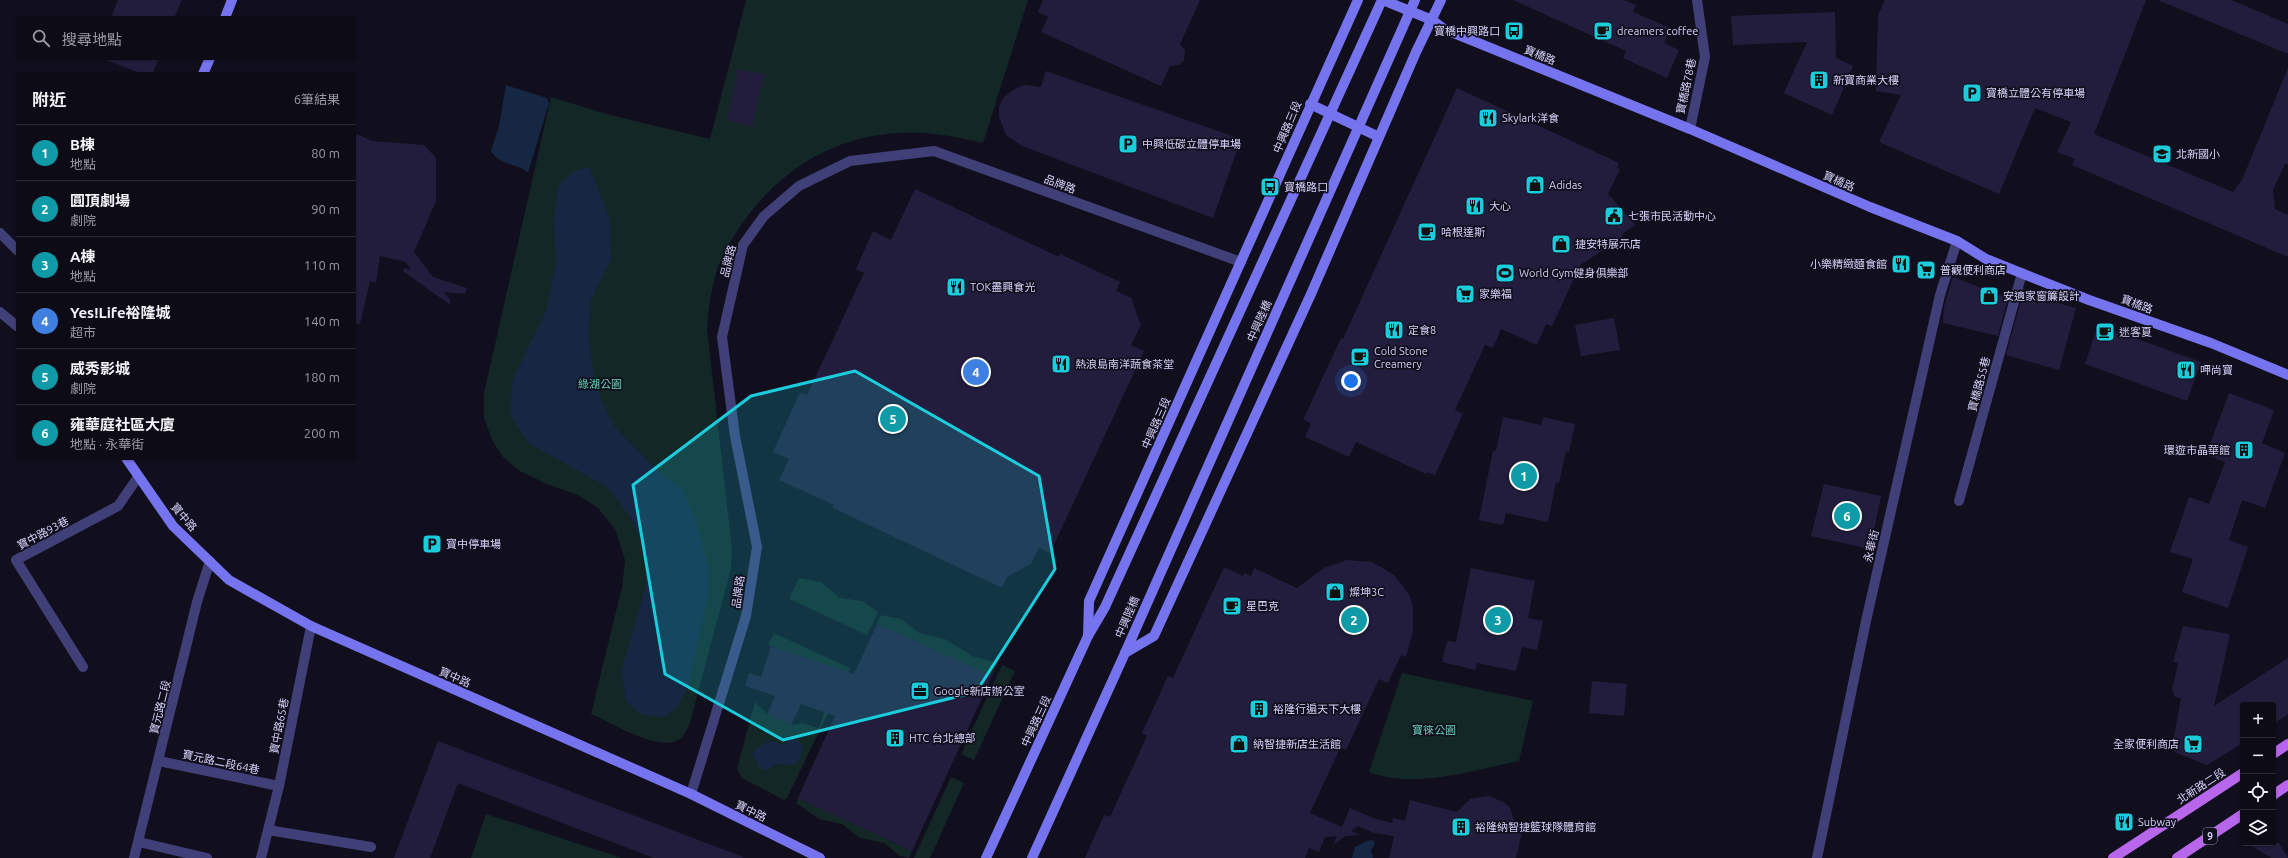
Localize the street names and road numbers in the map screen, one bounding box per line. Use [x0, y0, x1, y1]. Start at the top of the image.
street label: 寶橋路 [1522, 43, 1558, 67]
street label: 寶橋路78巷 [1674, 57, 1698, 115]
street label: 中興路三段 [1271, 99, 1303, 155]
street label: 寶橋路 [1821, 169, 1857, 193]
street label: 品牌路 [1042, 173, 1078, 195]
street label: 品牌路 [718, 244, 738, 278]
street label: 寶橋路 [2119, 293, 2155, 315]
street label: 中興陸橋 [1245, 298, 1273, 344]
street label: 寶橋路55巷 [1966, 355, 1992, 413]
street label: 中興路三段 [1139, 395, 1173, 451]
street label: 寶中路 [169, 501, 199, 533]
street label: 寶中路93巷 [15, 514, 71, 552]
street label: 永華街 [1861, 529, 1881, 563]
street label: 品牌路 [730, 575, 746, 609]
street label: 中興陸橋 [1113, 594, 1141, 640]
street label: 寶中路 [437, 665, 473, 689]
street label: 寶元路二段 [148, 679, 172, 735]
street label: 中興路三段 [1019, 694, 1053, 748]
street label: 寶中路65巷 [268, 697, 290, 755]
street label: 寶元路二段64巷 [181, 748, 261, 776]
street label: 北新路二段 [2175, 766, 2227, 806]
street label: 寶中路 [734, 798, 768, 824]
road number: 9 [2203, 828, 2217, 844]

